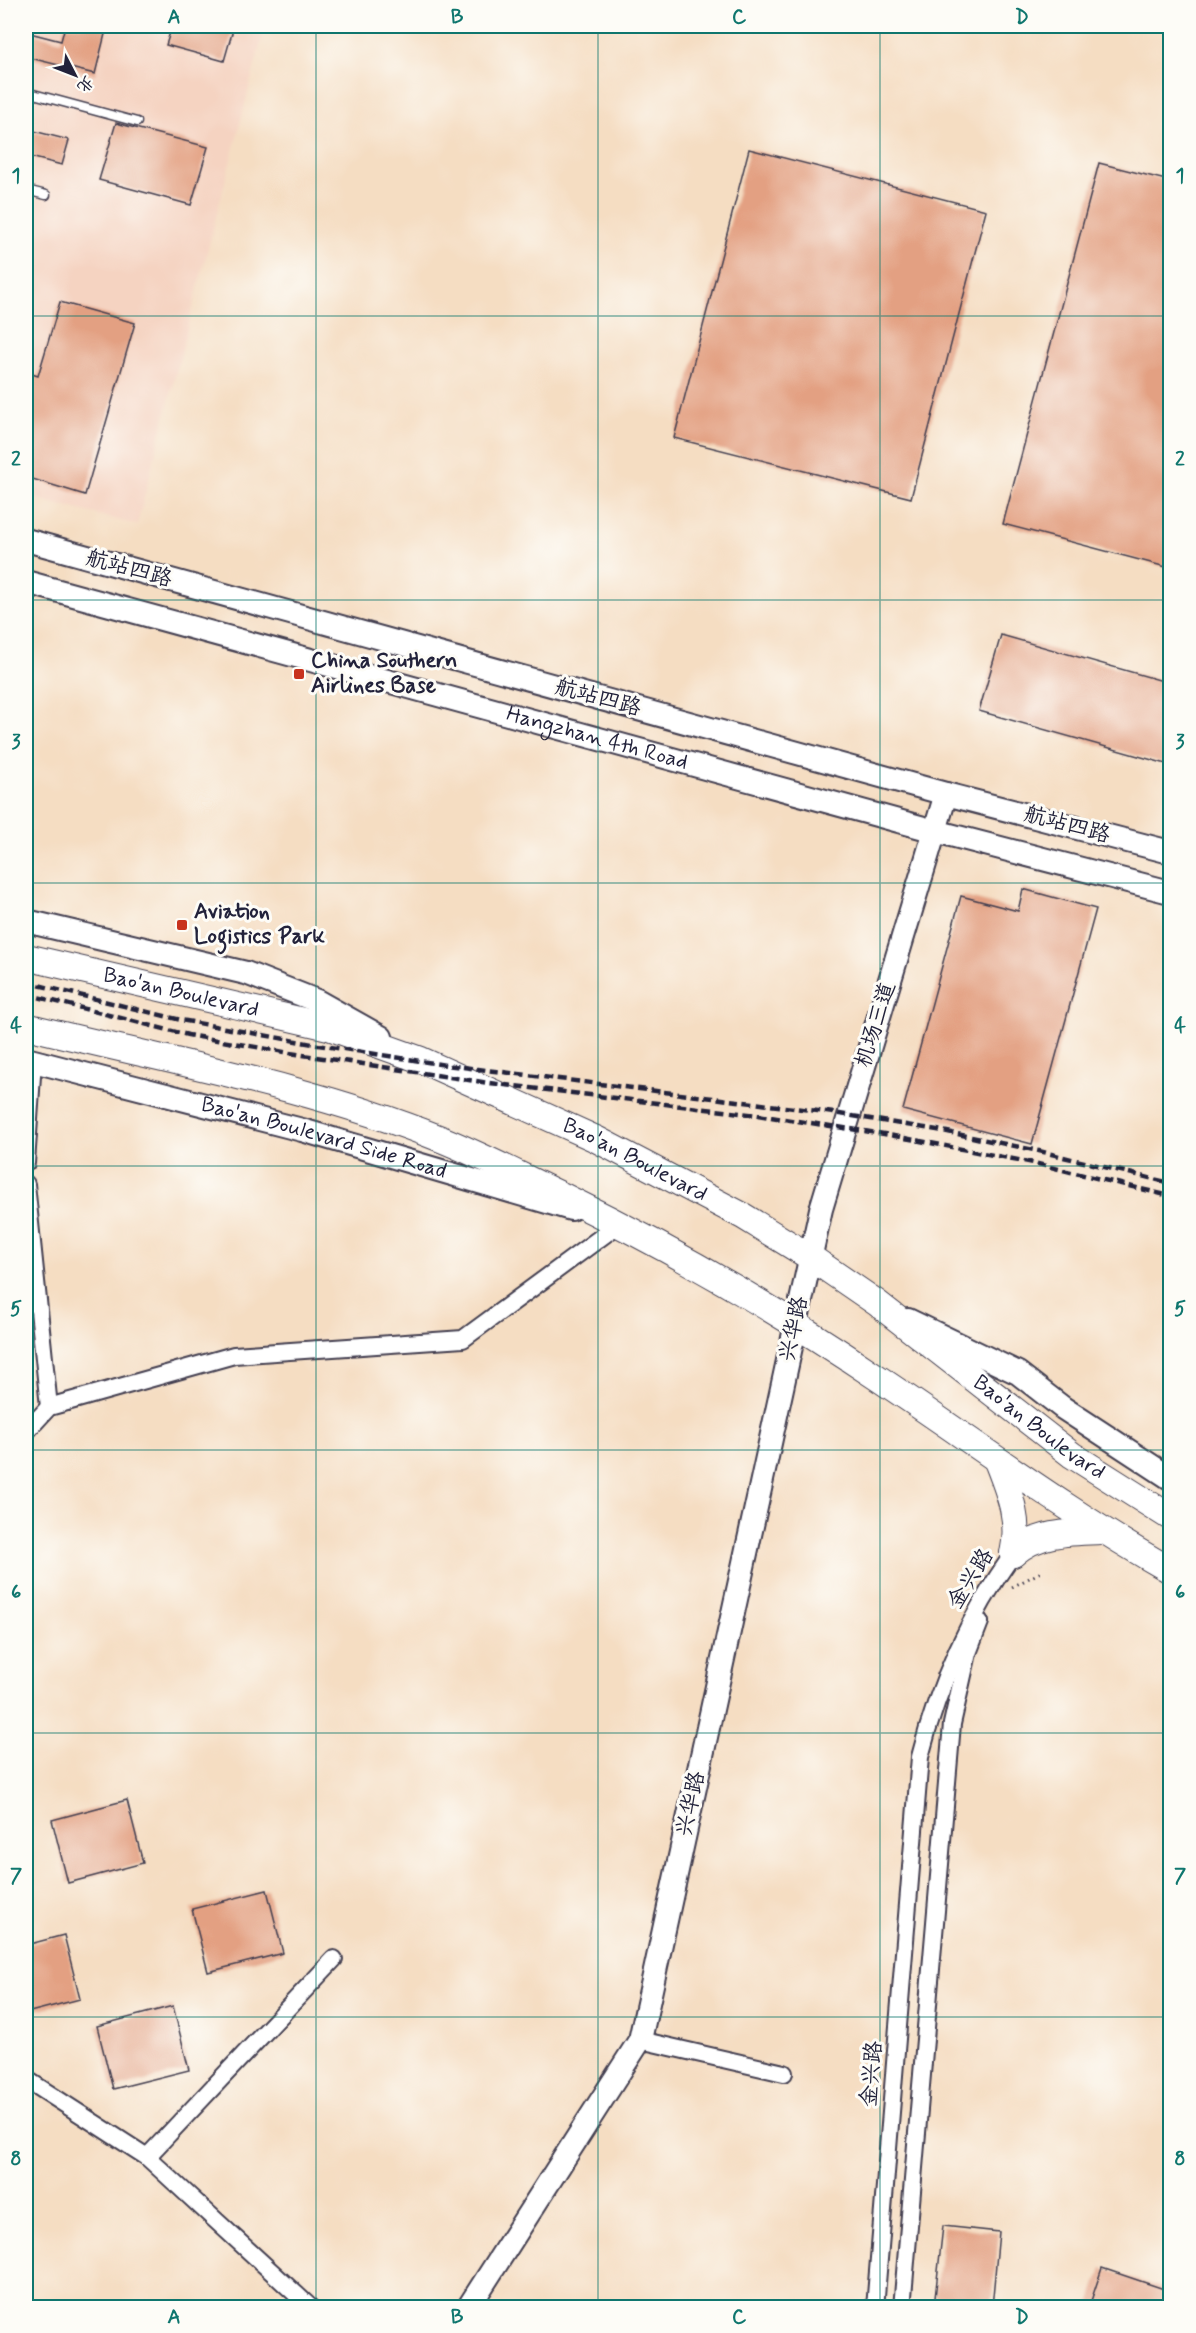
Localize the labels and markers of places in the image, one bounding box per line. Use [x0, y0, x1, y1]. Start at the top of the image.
place label: China Southern Airlines Base [311, 647, 457, 700]
marker: China Southern Airlines Base [292, 667, 306, 681]
place label: Aviation Logistics Park [194, 898, 325, 955]
marker: Aviation Logistics Park [175, 918, 189, 932]

